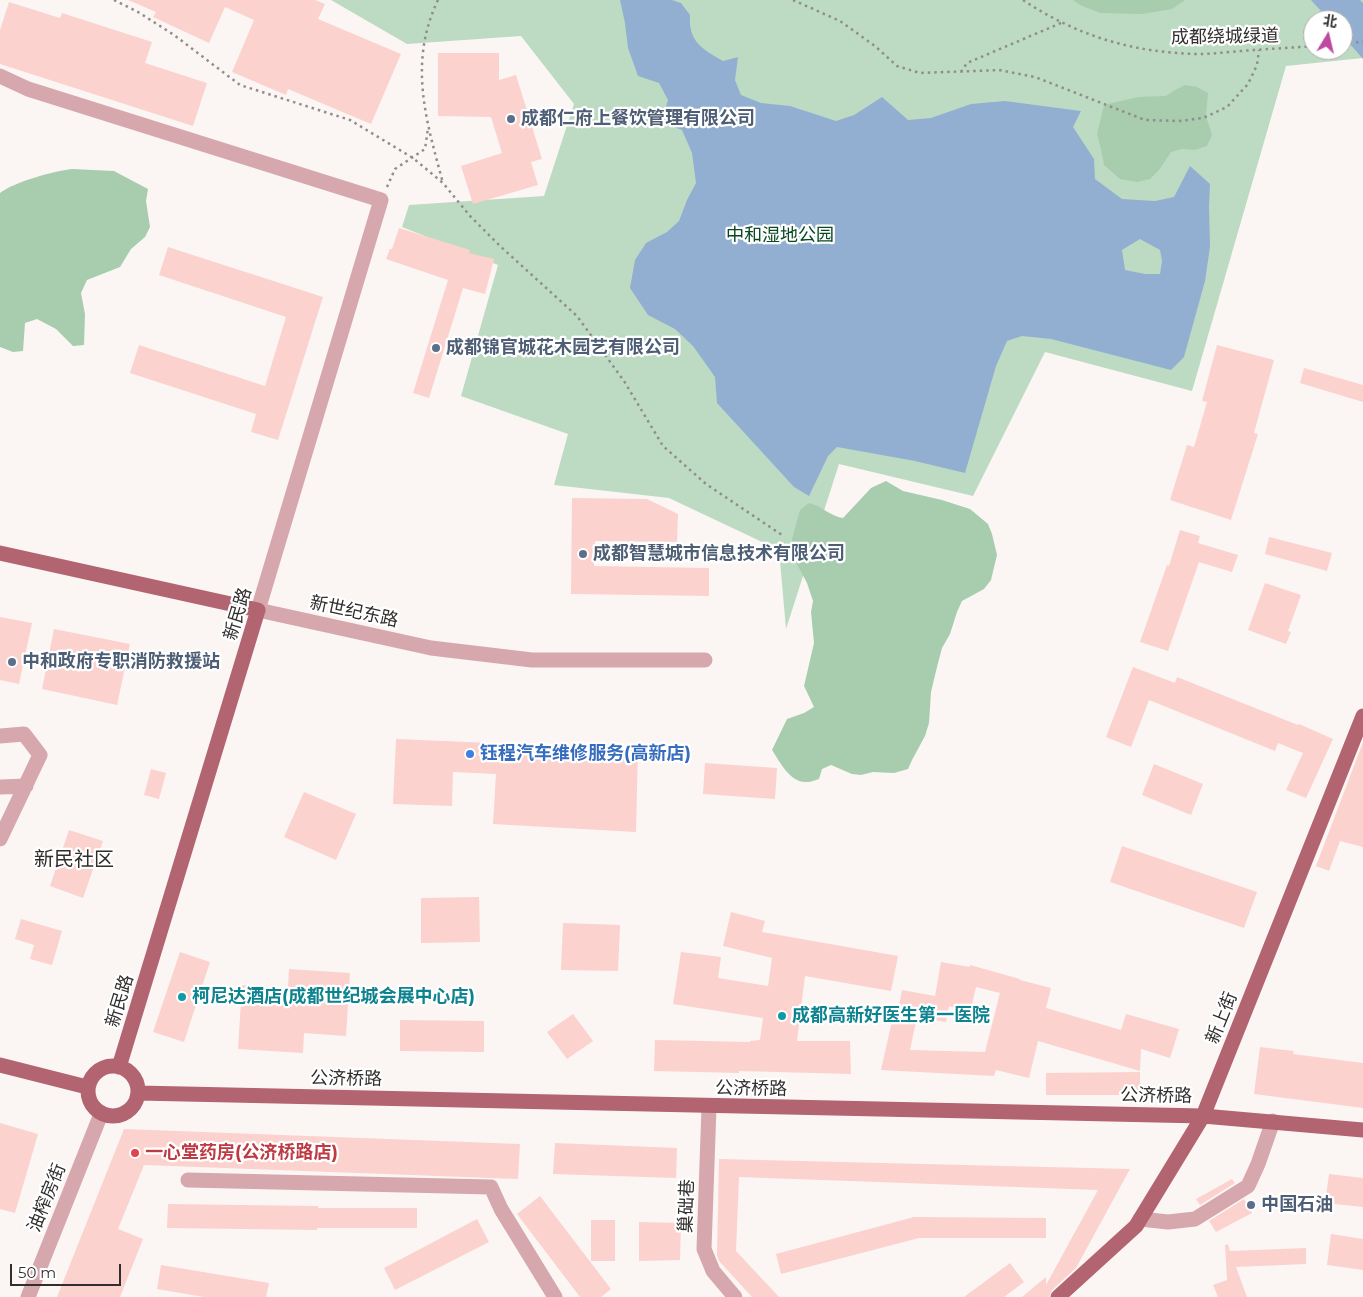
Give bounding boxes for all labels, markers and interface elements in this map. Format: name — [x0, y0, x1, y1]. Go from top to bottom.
north arrow — [1303, 10, 1353, 60]
text: 北 — [1322, 11, 1339, 31]
street label: 成都绕城绿道 — [1171, 25, 1279, 49]
place label: 成都仁府上餐饮管理有限公司 — [521, 108, 755, 130]
marker: 成都仁府上餐饮管理有限公司 — [505, 113, 517, 125]
park label: 中和湿地公园 — [726, 225, 834, 247]
place label: 成都锦官城花木园艺有限公司 — [446, 337, 680, 359]
marker: 成都锦官城花木园艺有限公司 — [430, 342, 442, 354]
place label: 成都智慧城市信息技术有限公司 — [593, 543, 845, 565]
marker: 成都智慧城市信息技术有限公司 — [577, 548, 589, 560]
street label: 新民路 — [220, 585, 256, 643]
street label: 新世纪东路 — [308, 592, 400, 632]
place label: 中和政府专职消防救援站 — [22, 651, 220, 673]
marker: 中和政府专职消防救援站 — [6, 656, 18, 668]
place label: 钰程汽车维修服务(高新店) — [480, 743, 691, 765]
marker: 钰程汽车维修服务(高新店) — [464, 748, 476, 760]
district label: 新民社区 — [34, 848, 114, 872]
street label: 新民路 — [102, 972, 138, 1030]
place label: 柯尼达酒店(成都世纪城会展中心店) — [192, 986, 475, 1008]
street label: 新上街 — [1202, 989, 1242, 1047]
marker: 柯尼达酒店(成都世纪城会展中心店) — [176, 991, 188, 1003]
place label: 成都高新好医生第一医院 — [792, 1005, 990, 1027]
marker: 成都高新好医生第一医院 — [776, 1010, 788, 1022]
street label: 公济桥路 — [310, 1068, 382, 1090]
street label: 公济桥路 — [715, 1078, 787, 1100]
street label: 公济桥路 — [1120, 1085, 1192, 1107]
place label: 一心堂药房(公济桥路店) — [145, 1142, 338, 1164]
marker: 一心堂药房(公济桥路店) — [129, 1147, 141, 1159]
street label: 油榨房街 — [24, 1161, 70, 1235]
street label: 巢础巷 — [675, 1179, 699, 1233]
place label: 中国石油 — [1261, 1194, 1333, 1216]
marker: 中国石油 — [1245, 1199, 1257, 1211]
scale bar — [12, 1254, 124, 1286]
text: 50 m — [18, 1263, 56, 1282]

